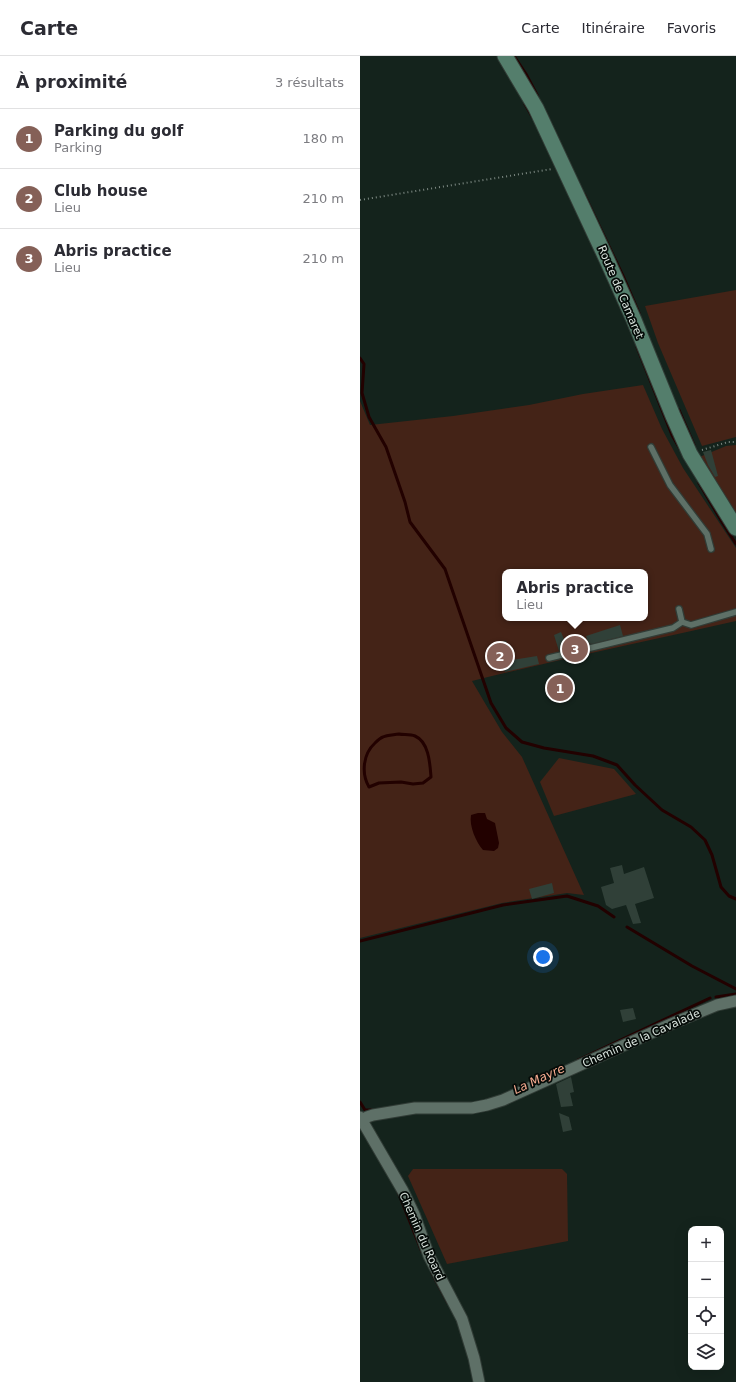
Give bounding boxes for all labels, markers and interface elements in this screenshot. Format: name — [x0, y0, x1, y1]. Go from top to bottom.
text: Carte — [20, 17, 78, 39]
text: Carte — [521, 20, 560, 36]
text: Itinéraire — [582, 20, 645, 36]
text: Favoris — [667, 20, 716, 36]
text: À proximité — [16, 72, 127, 92]
text: 3 résultats — [275, 75, 344, 90]
text: Parking du golf — [54, 122, 183, 140]
text: 1 — [24, 131, 34, 146]
text: 180 m — [302, 131, 344, 146]
text: Parking — [54, 140, 102, 155]
text: Club house — [54, 182, 148, 200]
text: 2 — [24, 191, 34, 206]
text: 210 m — [302, 191, 344, 206]
text: Lieu — [54, 200, 81, 215]
text: Abris practice — [54, 242, 172, 260]
street label: Route de Camaret — [595, 244, 646, 341]
text: 3 — [24, 251, 34, 266]
text: 210 m — [302, 251, 344, 266]
text: Lieu — [54, 260, 81, 275]
popup — [502, 569, 648, 621]
text: Abris practice — [516, 579, 634, 597]
text: Lieu — [516, 597, 543, 612]
pin: 3 — [562, 634, 588, 664]
pin: 2 — [487, 641, 513, 671]
pin: 1 — [547, 673, 573, 703]
your location — [533, 947, 553, 967]
street label: Chemin de la Cavalade — [580, 1007, 702, 1070]
water label: La Mayre — [511, 1061, 567, 1097]
street label: Chemin du Roard — [396, 1190, 447, 1282]
map controls — [688, 1226, 724, 1370]
button: + — [688, 1226, 724, 1262]
button: − — [688, 1262, 724, 1298]
button: locate — [688, 1298, 724, 1334]
button: layers — [688, 1334, 724, 1370]

